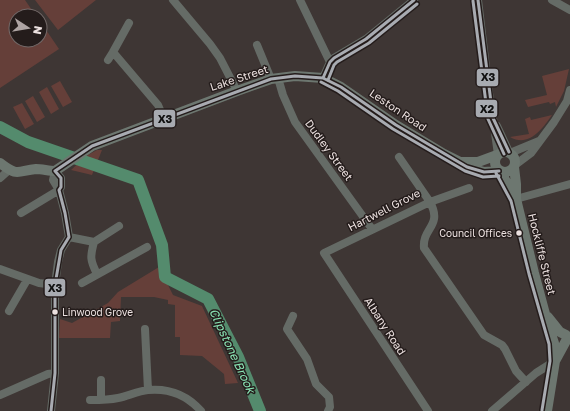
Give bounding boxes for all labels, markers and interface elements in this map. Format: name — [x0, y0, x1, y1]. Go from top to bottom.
north arrow — [8, 8, 48, 48]
text: N — [31, 25, 45, 36]
street label: Lake Street — [208, 62, 270, 93]
line badge: X3 — [476, 68, 499, 87]
text: X3 — [481, 70, 496, 83]
street label: Leston Road — [367, 86, 429, 133]
line badge: X2 — [475, 99, 498, 118]
text: X2 — [480, 102, 495, 115]
line badge: X3 — [153, 109, 176, 128]
text: X3 — [158, 112, 173, 125]
street label: Dudley Street — [303, 117, 356, 183]
street label: Hartwell Grove — [346, 186, 422, 233]
street label: Hockliffe Street — [526, 212, 559, 296]
place label: Council Offices — [439, 227, 512, 239]
marker: Council Offices — [514, 228, 524, 238]
line badge: X3 — [44, 278, 66, 297]
text: X3 — [48, 281, 63, 294]
street label: Albany Road — [362, 294, 409, 357]
place label: Linwood Grove — [62, 306, 133, 318]
water label: Clipstone Brook — [206, 306, 259, 397]
marker: Linwood Grove — [50, 307, 60, 317]

